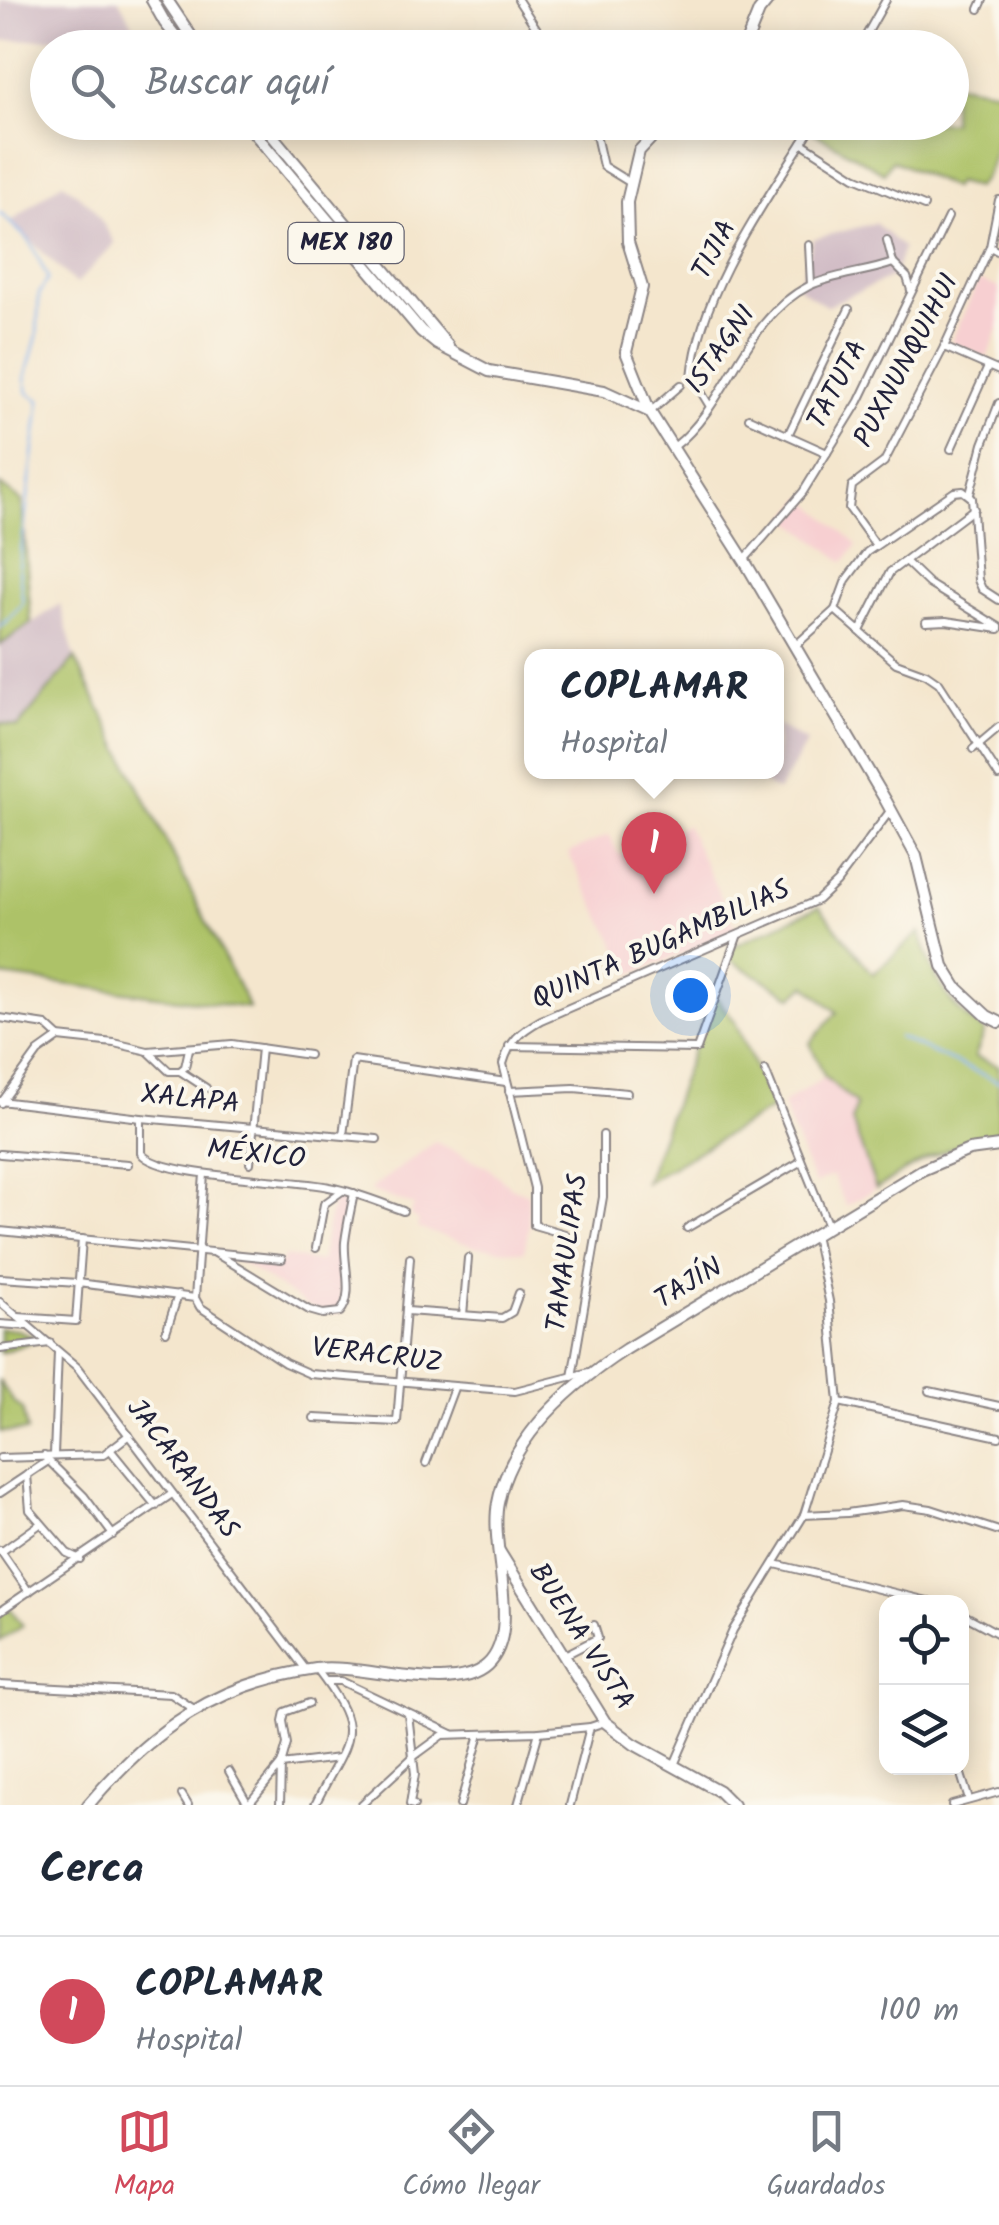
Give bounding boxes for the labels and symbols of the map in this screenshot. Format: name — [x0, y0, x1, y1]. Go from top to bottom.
street label: TIJIA — [680, 212, 750, 288]
road number: MEX 180 — [288, 223, 404, 263]
street label: PUXNUNQUIHUI — [842, 266, 972, 456]
street label: ISTAGNI — [674, 296, 768, 404]
street label: TATUTA — [796, 332, 880, 438]
pin: 1 — [622, 812, 686, 894]
street label: QUINTA BUGAMBILIAS — [525, 868, 798, 1022]
your location — [665, 970, 716, 1021]
street label: XALAPA — [138, 1072, 242, 1128]
street label: MÉXICO — [205, 1127, 307, 1183]
street label: TAMAULIPAS — [535, 1171, 601, 1335]
street label: TAJÍN — [646, 1246, 732, 1322]
street label: VERACRUZ — [309, 1326, 445, 1386]
street label: JACARANDAS — [114, 1389, 250, 1549]
street label: BUENA VISTA — [516, 1554, 646, 1720]

